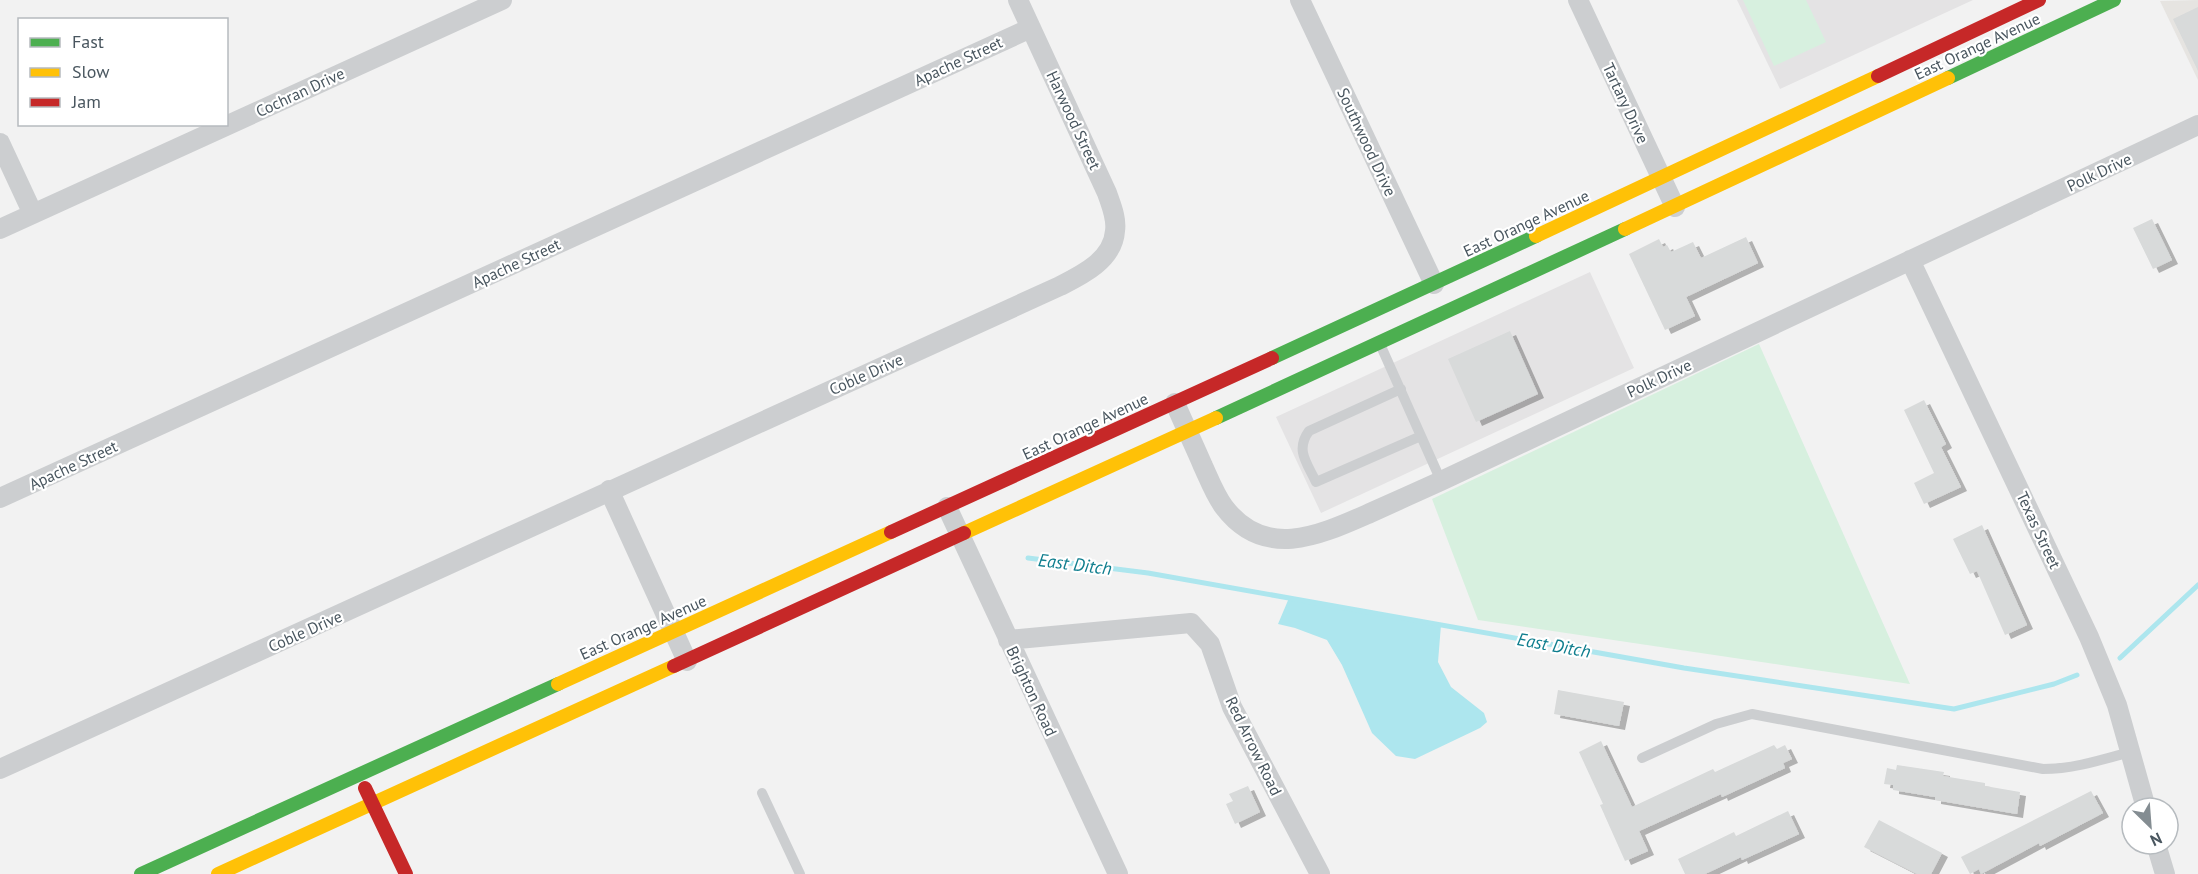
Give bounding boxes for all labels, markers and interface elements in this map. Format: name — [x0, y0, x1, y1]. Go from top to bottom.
street label: East Orange Avenue — [1911, 8, 2043, 84]
legend — [18, 18, 228, 126]
text: Fast — [72, 30, 104, 53]
street label: Apache Street — [911, 32, 1006, 90]
street label: Tartary Drive — [1599, 59, 1653, 147]
text: Slow — [72, 60, 110, 83]
street label: Cochran Drive — [253, 63, 347, 121]
street label: Harwood Street — [1042, 67, 1106, 173]
street label: Southwood Drive — [1333, 85, 1401, 199]
text: Jam — [71, 90, 101, 113]
street label: Polk Drive — [2064, 148, 2134, 196]
street label: East Orange Avenue — [1460, 185, 1592, 261]
street label: Apache Street — [469, 234, 564, 292]
street label: Coble Drive — [826, 349, 906, 399]
street label: Polk Drive — [1624, 354, 1694, 402]
street label: East Orange Avenue — [1019, 388, 1151, 464]
street label: Apache Street — [26, 436, 121, 494]
street label: Texas Street — [2012, 488, 2066, 572]
water label: East Ditch — [1037, 548, 1113, 580]
street label: East Orange Avenue — [577, 590, 709, 664]
street label: Coble Drive — [265, 606, 345, 656]
water label: East Ditch — [1516, 627, 1592, 663]
street label: Brighton Road — [1002, 643, 1062, 739]
street label: Red Arrow Road — [1221, 693, 1287, 799]
north arrow — [2120, 796, 2180, 856]
text: N — [2147, 828, 2165, 851]

